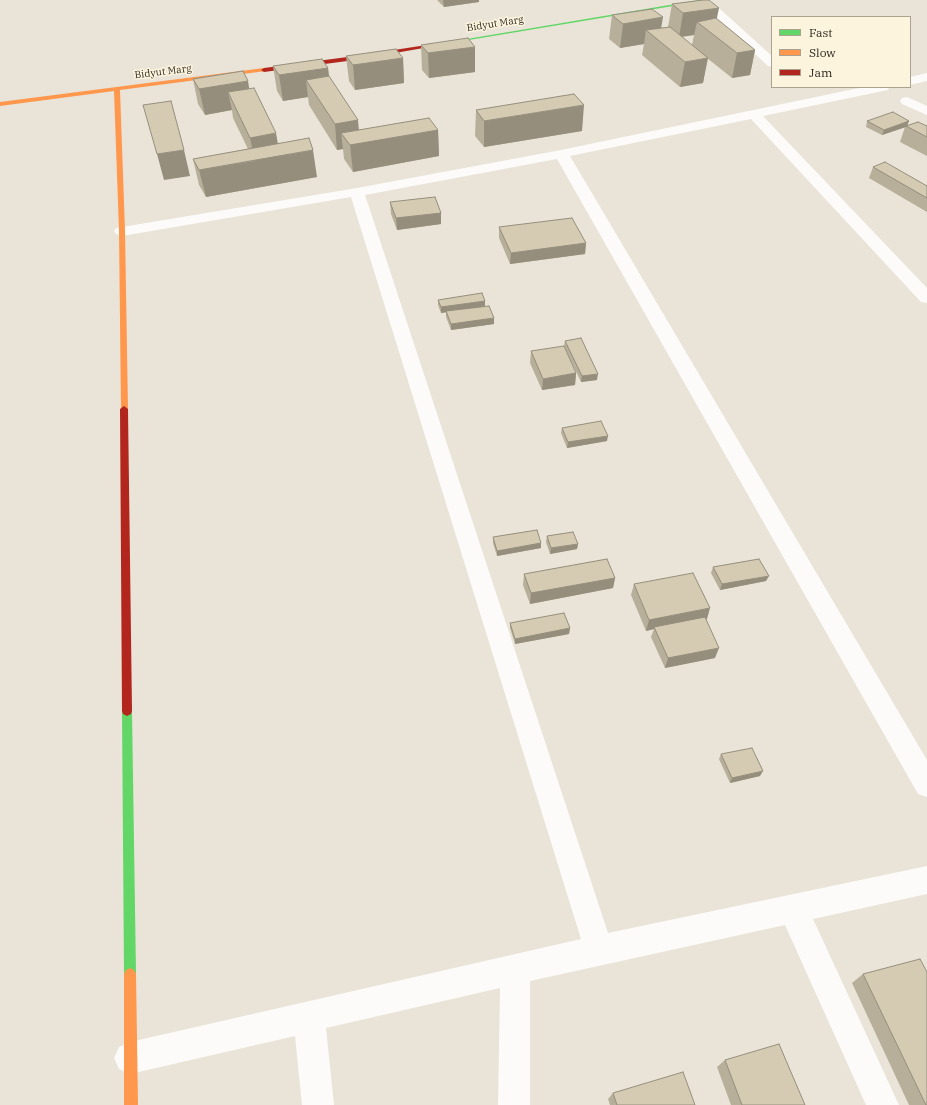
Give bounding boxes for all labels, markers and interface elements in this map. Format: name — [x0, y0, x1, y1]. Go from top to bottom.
street label: Bidyut Marg — [466, 14, 524, 34]
legend — [771, 16, 911, 88]
text: Fast — [809, 25, 833, 40]
text: Slow — [809, 45, 836, 60]
street label: Bidyut Marg — [134, 63, 192, 81]
text: Jam — [809, 65, 832, 80]

